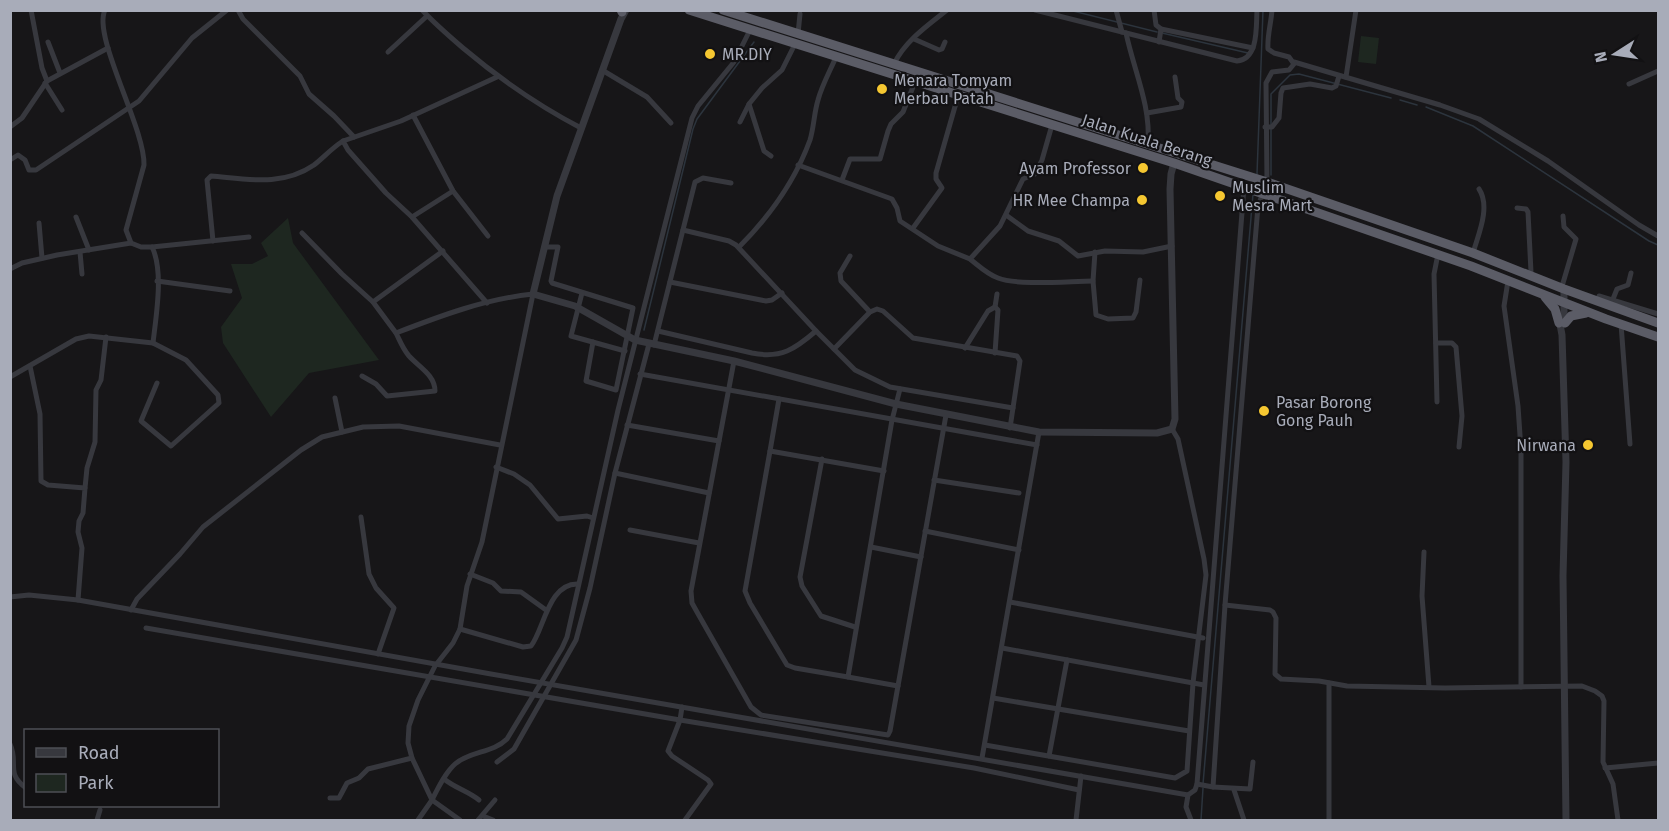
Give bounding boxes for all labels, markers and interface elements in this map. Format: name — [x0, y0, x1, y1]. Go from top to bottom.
north arrow — [1585, 24, 1645, 84]
place label: MR.DIY — [722, 45, 772, 64]
marker: MR.DIY — [703, 47, 717, 61]
text: N — [1590, 50, 1611, 64]
place label: Menara Tomyam Merbau Patah — [894, 71, 1012, 108]
marker: Menara Tomyam Merbau Patah — [875, 82, 889, 96]
street label: Jalan Kuala Berang — [1080, 110, 1215, 170]
place label: Ayam Professor — [1019, 159, 1132, 178]
marker: Ayam Professor — [1136, 161, 1150, 175]
place label: Muslim Mesra Mart — [1232, 178, 1313, 215]
marker: Muslim Mesra Mart — [1213, 189, 1227, 203]
place label: HR Mee Champa — [1012, 191, 1130, 210]
marker: HR Mee Champa — [1135, 193, 1149, 207]
place label: Pasar Borong Gong Pauh — [1276, 393, 1372, 430]
marker: Pasar Borong Gong Pauh — [1257, 404, 1271, 418]
place label: Nirwana — [1516, 436, 1576, 455]
marker: Nirwana — [1581, 438, 1595, 452]
legend — [24, 729, 219, 807]
text: Road — [78, 742, 120, 764]
text: Park — [78, 772, 114, 794]

